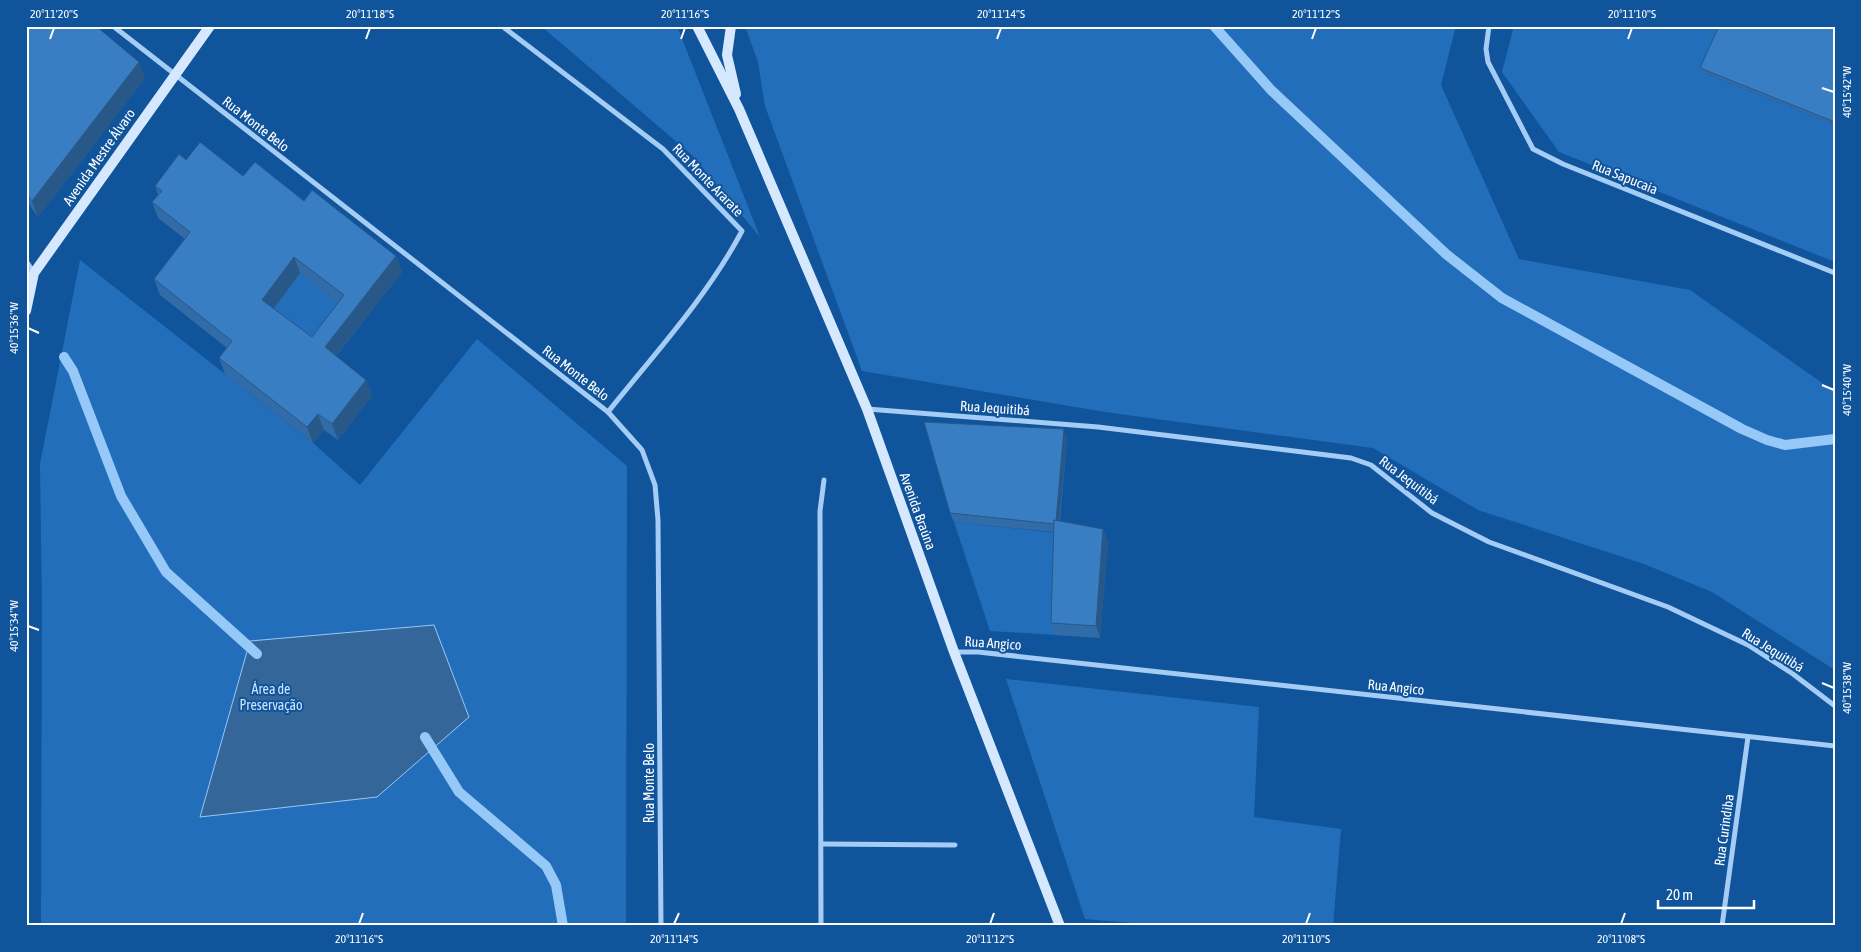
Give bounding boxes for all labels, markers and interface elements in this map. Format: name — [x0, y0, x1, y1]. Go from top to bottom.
text: 20°11'20"S — [30, 7, 78, 21]
text: 20°11'18"S — [346, 7, 394, 21]
text: 20°11'16"S — [661, 7, 709, 21]
text: 20°11'14"S — [977, 7, 1025, 21]
text: 20°11'12"S — [1292, 7, 1340, 21]
text: 20°11'10"S — [1608, 7, 1656, 21]
text: 40°15'42"W — [1840, 66, 1854, 118]
street label: Rua Monte Belo — [219, 93, 293, 155]
street label: Avenida Mestre Álvaro — [60, 106, 138, 208]
street label: Rua Monte Ararate — [669, 140, 747, 220]
street label: Rua Sapucaia — [1590, 157, 1660, 197]
text: 40°15'36"W — [7, 302, 21, 354]
street label: Rua Monte Belo — [539, 342, 613, 404]
text: 40°15'40"W — [1840, 364, 1854, 416]
street label: Rua Jequitibá — [960, 398, 1030, 418]
street label: Rua Jequitibá — [1376, 453, 1442, 507]
street label: Avenida Braúna — [897, 470, 939, 552]
text: 40°15'34"W — [7, 600, 21, 652]
street label: Rua Jequitibá — [1739, 625, 1807, 675]
street label: Rua Angico — [964, 633, 1022, 653]
text: 40°15'38"W — [1840, 662, 1854, 714]
street label: Rua Angico — [1367, 676, 1425, 698]
park label: Área de Preservação — [239, 681, 303, 713]
street label: Rua Monte Belo — [641, 743, 657, 823]
street label: Rua Curindiba — [1711, 793, 1737, 867]
scale bar — [1658, 877, 1755, 909]
text: 20 m — [1666, 886, 1693, 903]
text: 20°11'16"S — [335, 932, 383, 946]
text: 20°11'14"S — [650, 932, 698, 946]
text: 20°11'12"S — [966, 932, 1014, 946]
text: 20°11'10"S — [1282, 932, 1330, 946]
text: 20°11'08"S — [1597, 932, 1645, 946]

